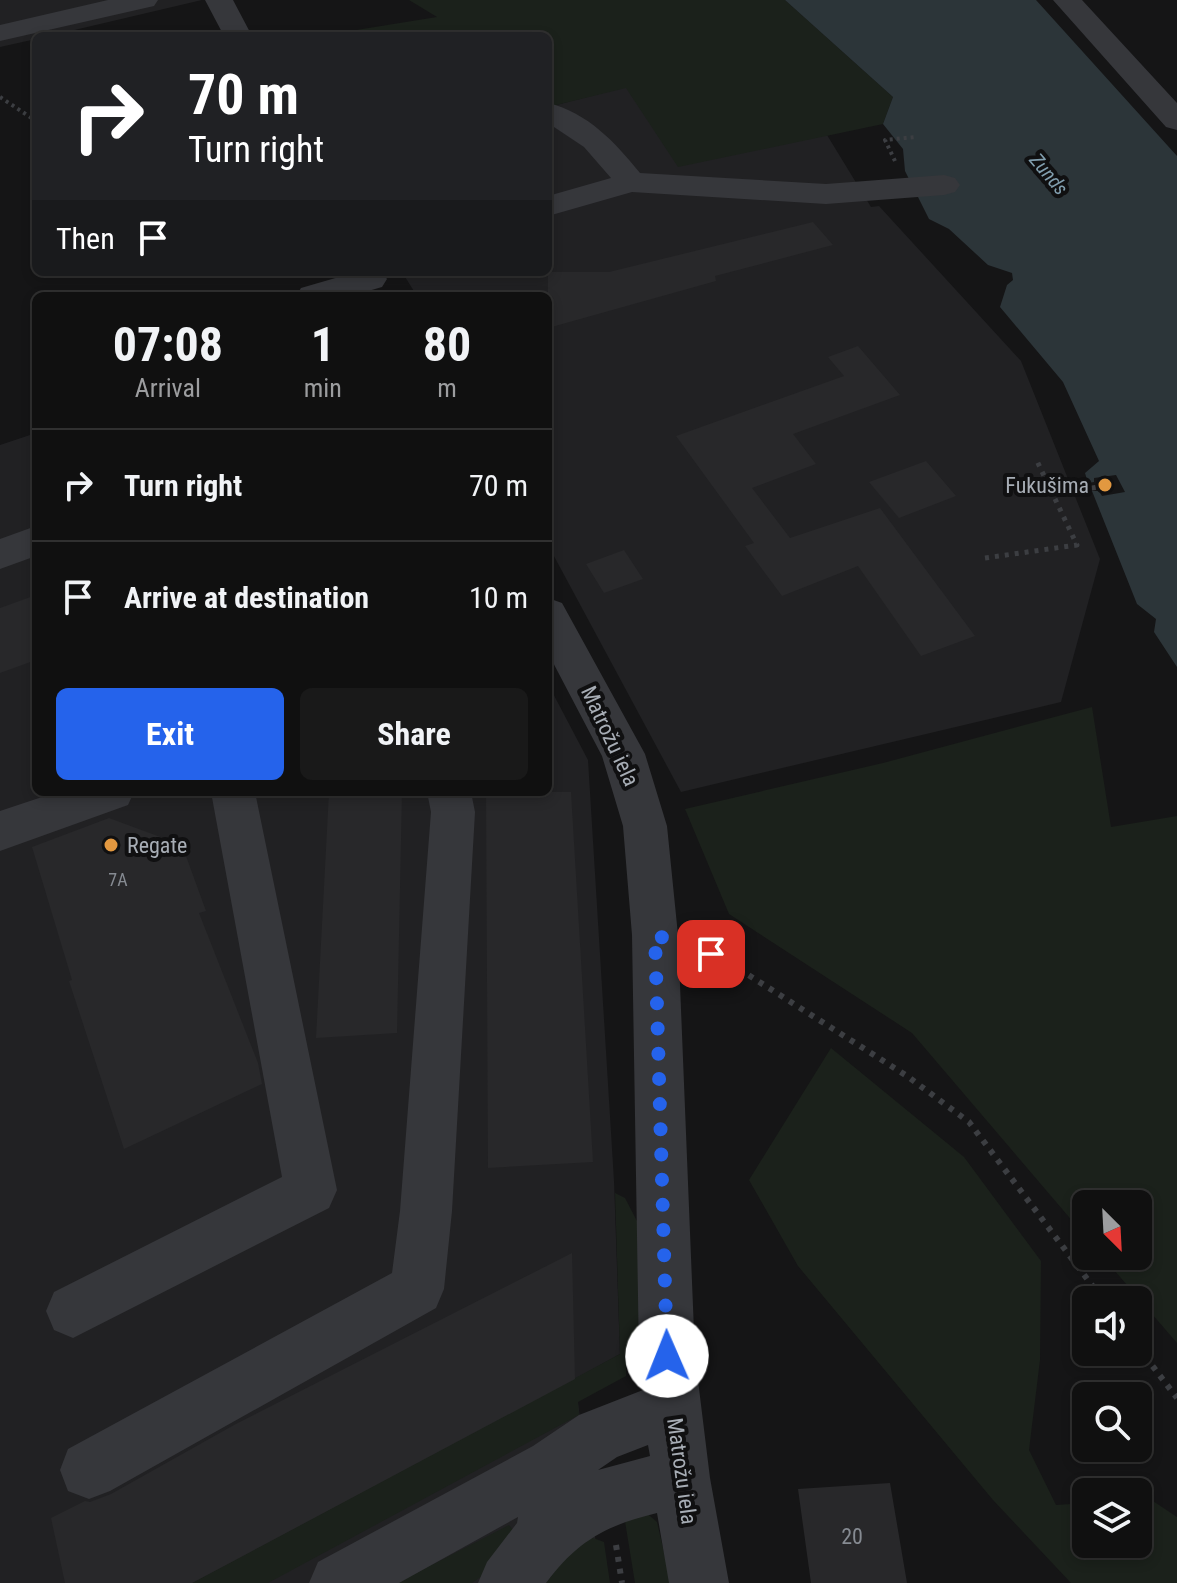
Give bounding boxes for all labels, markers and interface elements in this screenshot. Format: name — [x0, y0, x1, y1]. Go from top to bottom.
text: 70 m — [188, 62, 299, 128]
icon: right — [56, 64, 160, 168]
text: Turn right — [188, 129, 324, 171]
water label: Zunds — [1024, 147, 1073, 200]
icon: arrive — [131, 216, 175, 260]
text: Then — [56, 221, 115, 256]
text: 07:08 — [113, 316, 223, 373]
text: 1 — [311, 316, 335, 373]
text: 80 — [423, 316, 471, 373]
text: Arrival — [135, 373, 201, 403]
text: min — [304, 373, 342, 403]
text: m — [437, 373, 457, 403]
icon: right — [56, 463, 100, 507]
text: Turn right — [124, 468, 242, 503]
text: 70 m — [469, 468, 528, 503]
place label: Fukušima — [1005, 473, 1089, 498]
marker: Fukušima — [1096, 476, 1114, 494]
icon: arrive — [56, 575, 100, 619]
text: Arrive at destination — [124, 580, 369, 615]
text: 10 m — [469, 580, 528, 615]
street label: Matrožu iela — [576, 682, 644, 790]
button: Exit — [56, 688, 284, 780]
button: Share — [300, 688, 528, 780]
place label: Regate — [127, 833, 187, 858]
marker: Regate — [102, 836, 120, 854]
house number: 7A — [108, 869, 128, 890]
pin — [677, 920, 745, 988]
icon: arrive — [689, 932, 733, 976]
north arrow — [1072, 1190, 1152, 1270]
map controls — [1072, 1190, 1152, 1558]
button: sound — [1072, 1286, 1152, 1366]
position arrow — [625, 1314, 709, 1398]
button: search — [1072, 1382, 1152, 1462]
street label: Matrožu iela — [662, 1416, 702, 1526]
button: layers — [1072, 1478, 1152, 1558]
house number: 20 — [841, 1524, 863, 1549]

